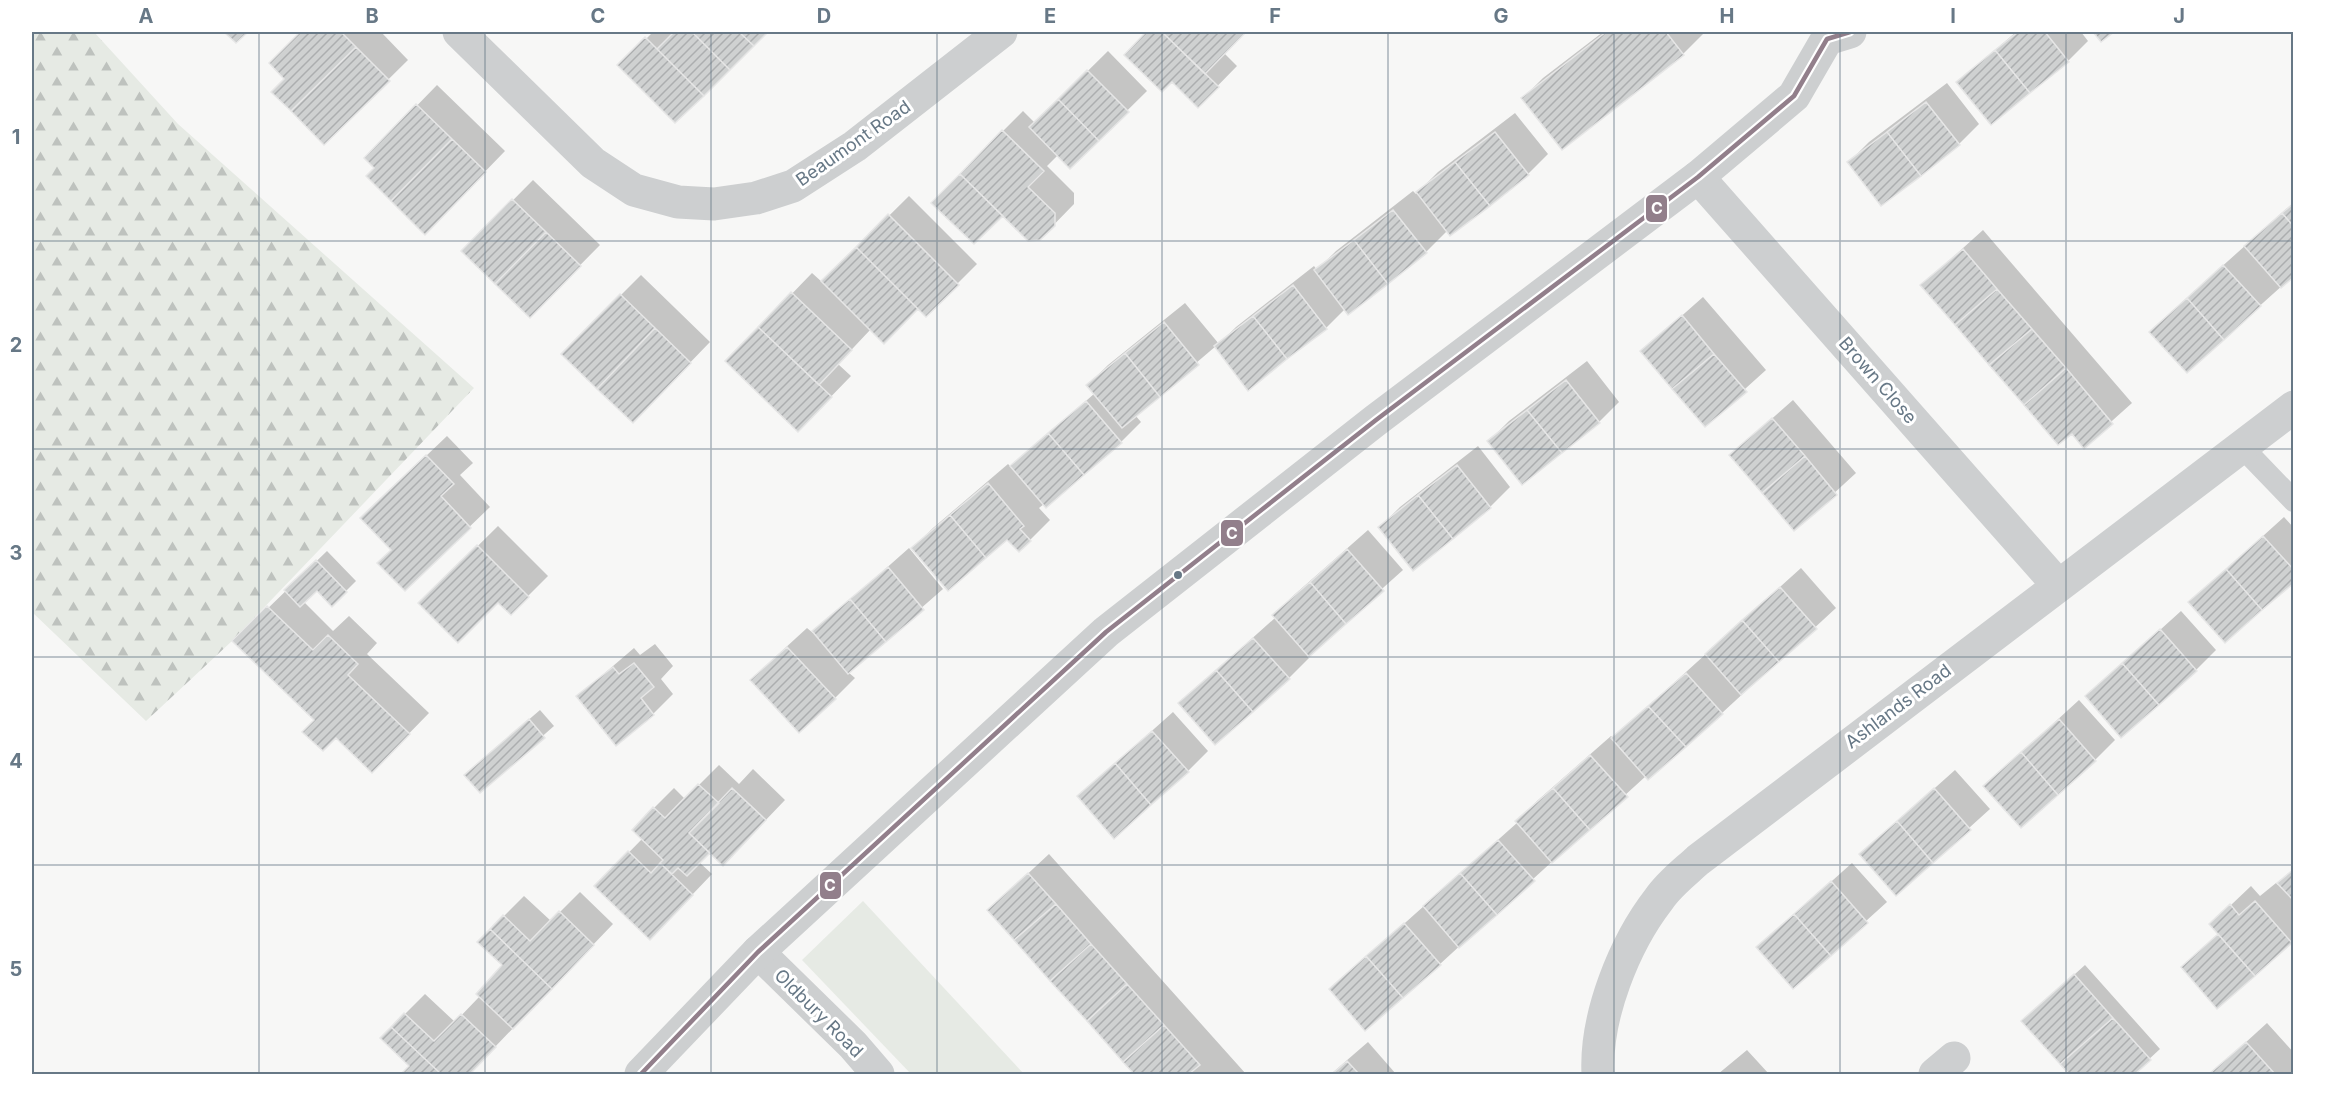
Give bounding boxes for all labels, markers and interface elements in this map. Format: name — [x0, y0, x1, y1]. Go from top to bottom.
text: A — [139, 4, 154, 28]
text: B — [365, 4, 379, 28]
text: C — [591, 4, 605, 28]
text: D — [817, 4, 831, 28]
text: E — [1044, 4, 1056, 28]
text: F — [1269, 4, 1281, 28]
text: G — [1493, 4, 1509, 28]
text: H — [1720, 4, 1734, 28]
text: I — [1950, 4, 1956, 28]
text: J — [2173, 4, 2185, 28]
street label: Beaumont Road — [792, 96, 914, 190]
text: 1 — [12, 125, 20, 149]
line badge: C — [1645, 194, 1668, 223]
text: C — [1651, 198, 1663, 218]
text: 2 — [10, 333, 22, 357]
street label: Brown Close — [1835, 333, 1921, 427]
line badge: C — [1220, 519, 1244, 547]
text: C — [1226, 523, 1238, 543]
text: 3 — [10, 541, 22, 565]
unlabelled marker — [1172, 569, 1184, 581]
street label: Ashlands Road — [1841, 659, 1955, 753]
text: 4 — [9, 749, 23, 773]
line badge: C — [819, 871, 842, 900]
text: C — [824, 875, 836, 895]
text: 5 — [10, 957, 22, 981]
street label: Oldbury Road — [770, 964, 868, 1062]

